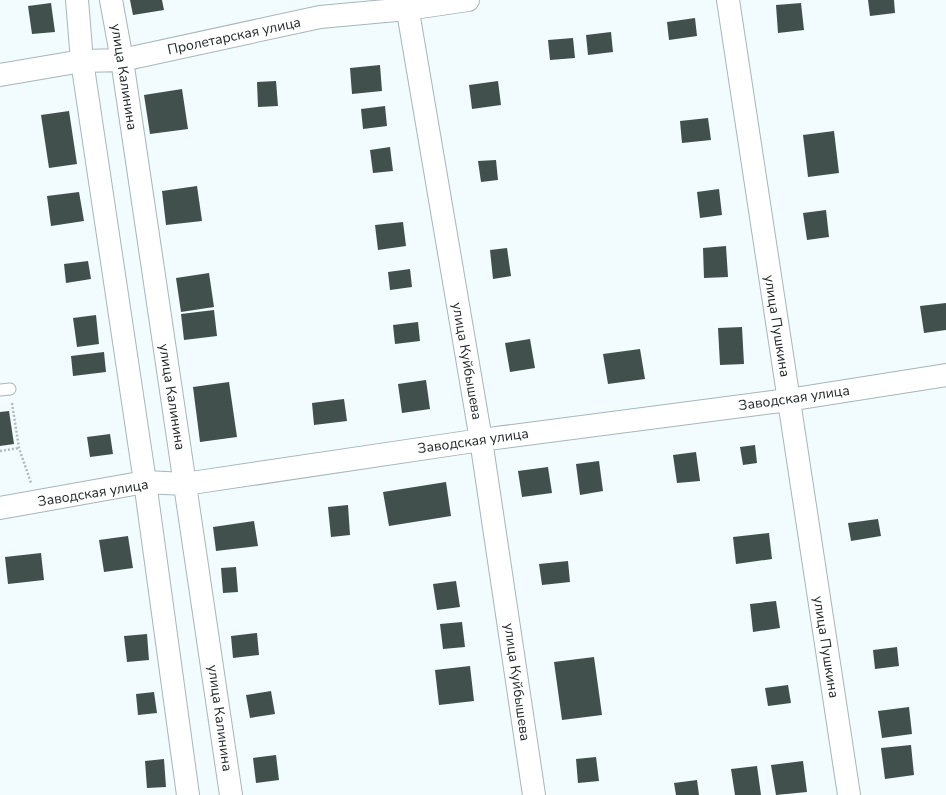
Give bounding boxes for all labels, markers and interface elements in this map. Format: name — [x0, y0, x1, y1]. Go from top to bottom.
street label: Пролетарская улица — [165, 13, 303, 59]
street label: улица Калинина — [106, 22, 142, 132]
street label: улица Пушкина — [760, 274, 794, 378]
street label: улица Куйбышева — [447, 301, 487, 421]
street label: улица Калинина — [154, 342, 190, 452]
street label: Заводская улица — [737, 381, 851, 415]
street label: Заводская улица — [416, 424, 530, 458]
street label: Заводская улица — [36, 475, 150, 511]
street label: улица Пушкина — [809, 595, 843, 699]
street label: улица Куйбышева — [499, 622, 535, 742]
street label: улица Калинина — [203, 663, 237, 773]

